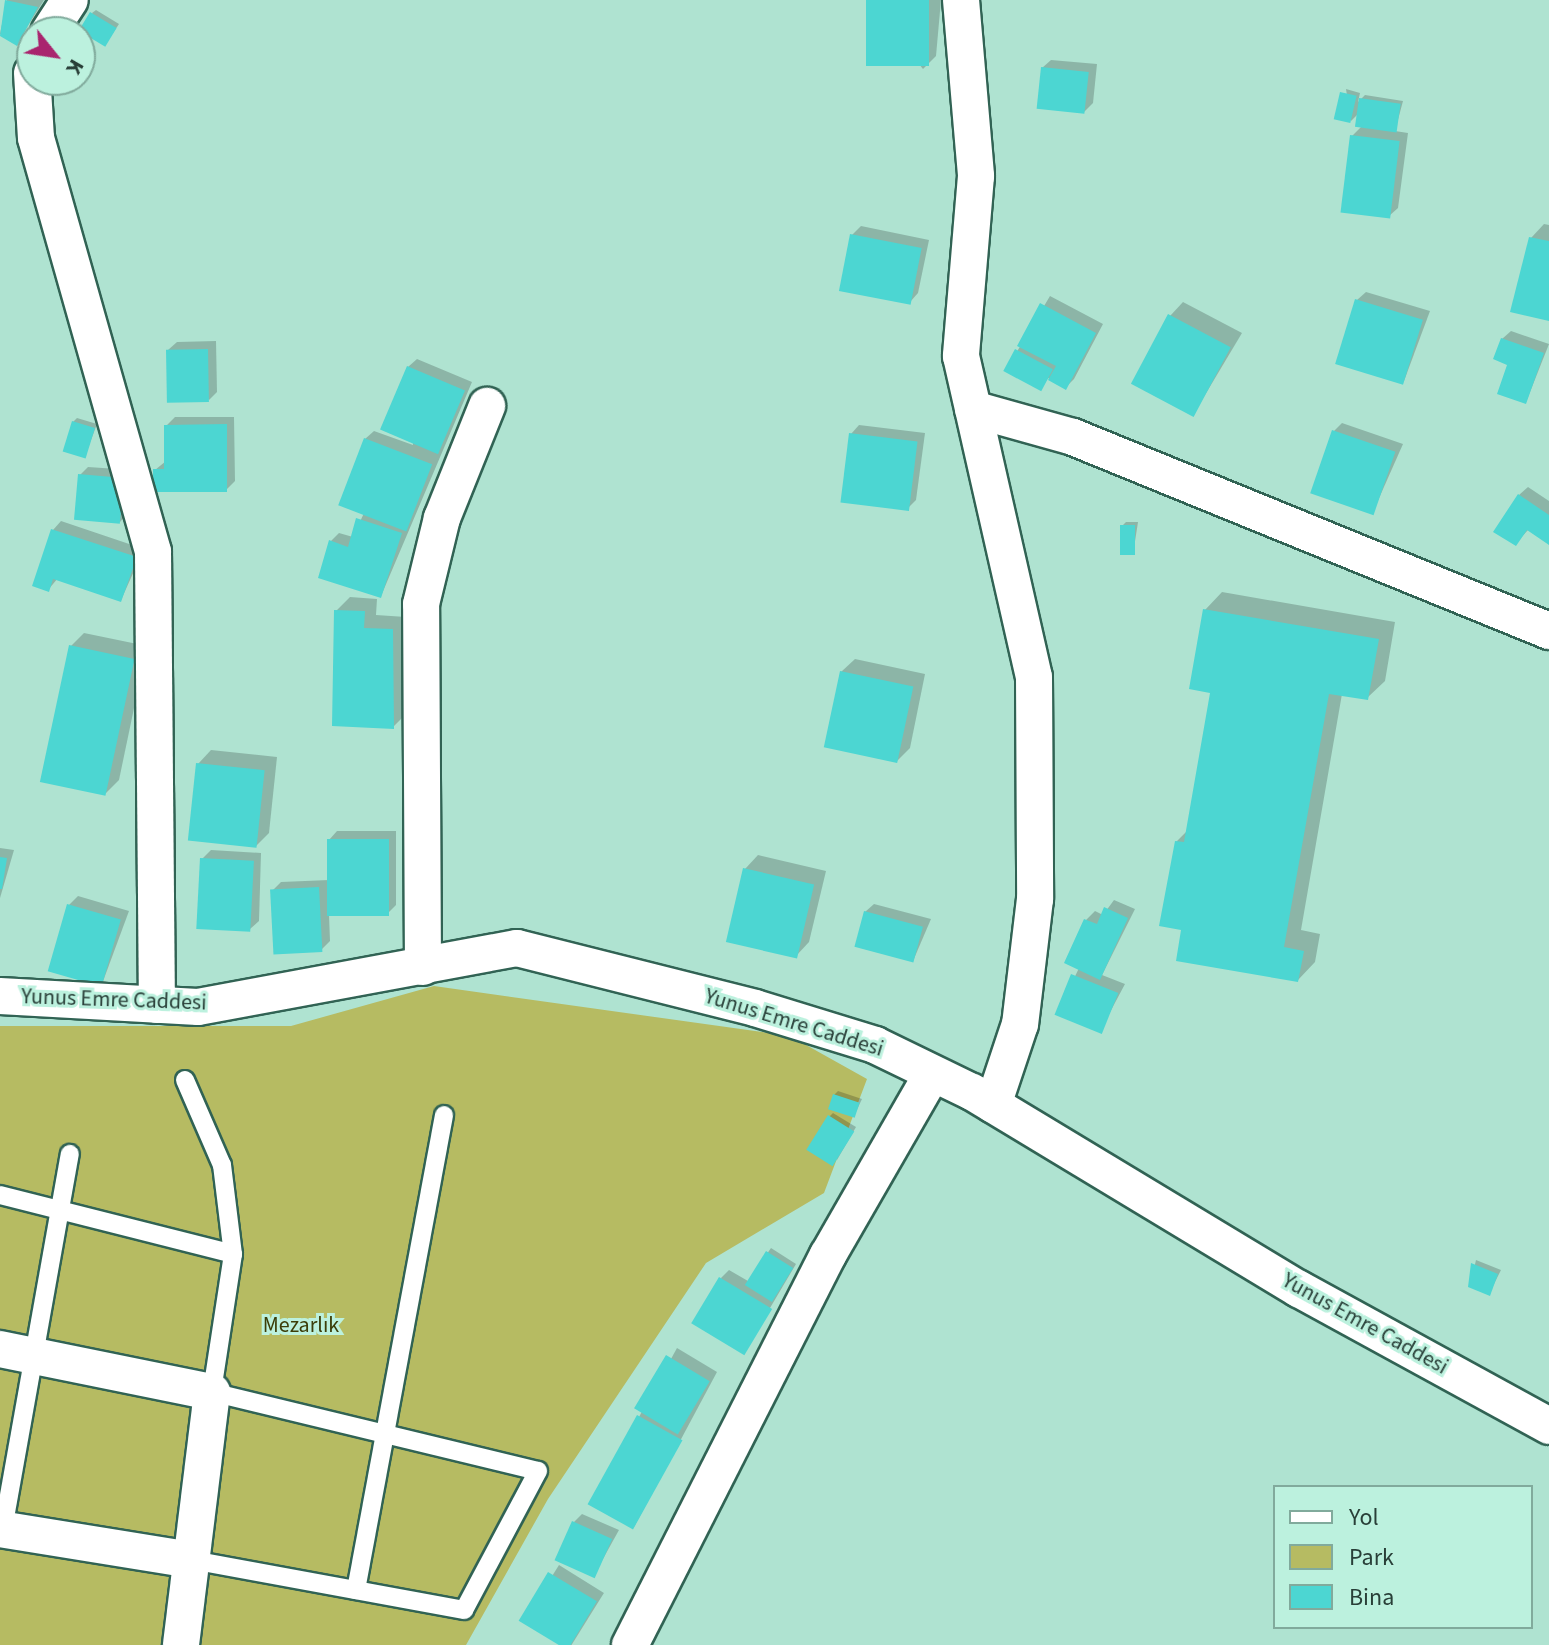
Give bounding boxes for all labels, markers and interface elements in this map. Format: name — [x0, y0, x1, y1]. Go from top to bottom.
north arrow — [16, 16, 96, 96]
text: K — [58, 53, 92, 81]
street label: Yunus Emre Caddesi — [701, 983, 887, 1063]
street label: Yunus Emre Caddesi — [21, 984, 207, 1016]
street label: Yunus Emre Caddesi — [1277, 1267, 1453, 1381]
park label: Mezarlık — [263, 1313, 339, 1339]
legend — [1273, 1485, 1533, 1629]
text: Yol — [1349, 1500, 1379, 1535]
text: Park — [1349, 1540, 1394, 1575]
text: Bina — [1349, 1580, 1394, 1615]

